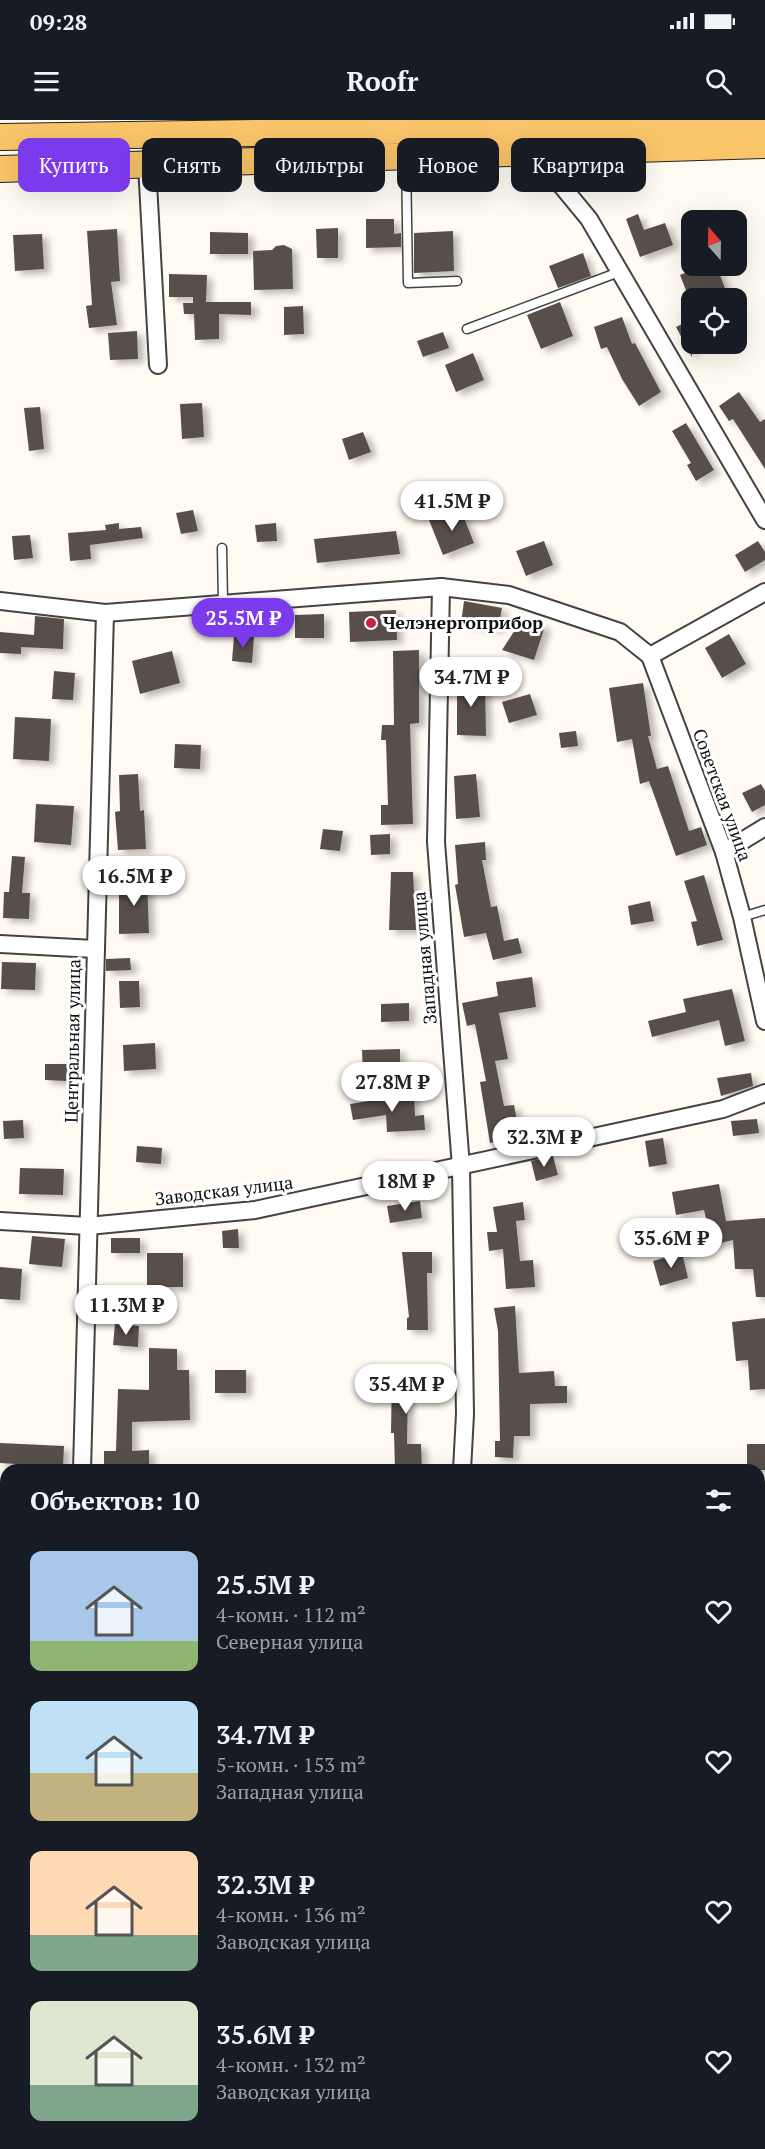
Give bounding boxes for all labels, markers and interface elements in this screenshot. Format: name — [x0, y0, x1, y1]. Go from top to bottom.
text: 09:28 — [30, 7, 87, 36]
text: Roofr — [347, 63, 418, 99]
icon: menu — [30, 65, 63, 98]
icon: search — [702, 65, 735, 98]
chip: Купить — [18, 138, 130, 192]
chip: Снять — [142, 138, 242, 192]
chip: Фильтры — [254, 138, 385, 192]
chip: Новое — [397, 138, 499, 192]
chip: Квартира — [511, 138, 646, 192]
north arrow — [681, 210, 747, 276]
map controls — [681, 210, 747, 354]
button: locate — [681, 288, 747, 354]
pin: 41.5M ₽ — [397, 481, 507, 532]
text: 41.5M ₽ — [414, 487, 490, 514]
pin: 25.5M ₽ — [188, 598, 298, 649]
text: 25.5M ₽ — [205, 604, 281, 631]
place label: Челэнергоприбор — [383, 610, 543, 634]
marker: Челэнергоприбор — [364, 616, 378, 630]
pin: 34.7M ₽ — [416, 657, 526, 708]
text: 34.7M ₽ — [433, 663, 509, 690]
street label: Советская улица — [688, 725, 758, 864]
pin: 16.5M ₽ — [79, 856, 189, 907]
text: 16.5M ₽ — [96, 862, 172, 889]
street label: Западная улица — [406, 891, 442, 1025]
street label: Центральная улица — [59, 959, 85, 1123]
pin: 27.8M ₽ — [337, 1062, 447, 1113]
text: 27.8M ₽ — [355, 1068, 429, 1095]
pin: 32.3M ₽ — [489, 1117, 599, 1168]
text: 32.3M ₽ — [506, 1123, 582, 1150]
pin: 18M ₽ — [363, 1161, 447, 1212]
text: 18M ₽ — [376, 1167, 434, 1194]
street label: Заводская улица — [153, 1170, 294, 1210]
pin: 35.6M ₽ — [616, 1218, 726, 1269]
text: 35.6M ₽ — [633, 1224, 709, 1251]
pin: 11.3M ₽ — [71, 1285, 181, 1336]
text: 11.3M ₽ — [88, 1291, 164, 1318]
pin: 35.4M ₽ — [351, 1364, 461, 1415]
text: 35.4M ₽ — [368, 1370, 444, 1397]
text: Объектов: 10 — [30, 1483, 200, 1517]
icon: filters — [702, 1484, 735, 1517]
text: 25.5M ₽ — [216, 1567, 314, 1601]
icon: home — [78, 1575, 150, 1647]
icon: heart — [702, 1595, 735, 1628]
text: 4-комн. · 112 m² — [216, 1601, 366, 1628]
text: Северная улица — [216, 1628, 363, 1655]
text: 34.7M ₽ — [216, 1717, 314, 1751]
icon: home — [78, 1725, 150, 1797]
icon: heart — [702, 1745, 735, 1778]
text: 5-комн. · 153 m² — [216, 1751, 366, 1778]
text: Западная улица — [216, 1778, 364, 1805]
text: 32.3M ₽ — [216, 1867, 314, 1901]
icon: home — [78, 1875, 150, 1947]
icon: heart — [702, 1895, 735, 1928]
text: 4-комн. · 136 m² — [216, 1901, 366, 1928]
text: Заводская улица — [216, 1928, 371, 1955]
text: 35.6M ₽ — [216, 2017, 314, 2051]
icon: home — [78, 2025, 150, 2097]
icon: heart — [702, 2045, 735, 2078]
text: 4-комн. · 132 m² — [216, 2051, 366, 2078]
text: Заводская улица — [216, 2078, 371, 2105]

